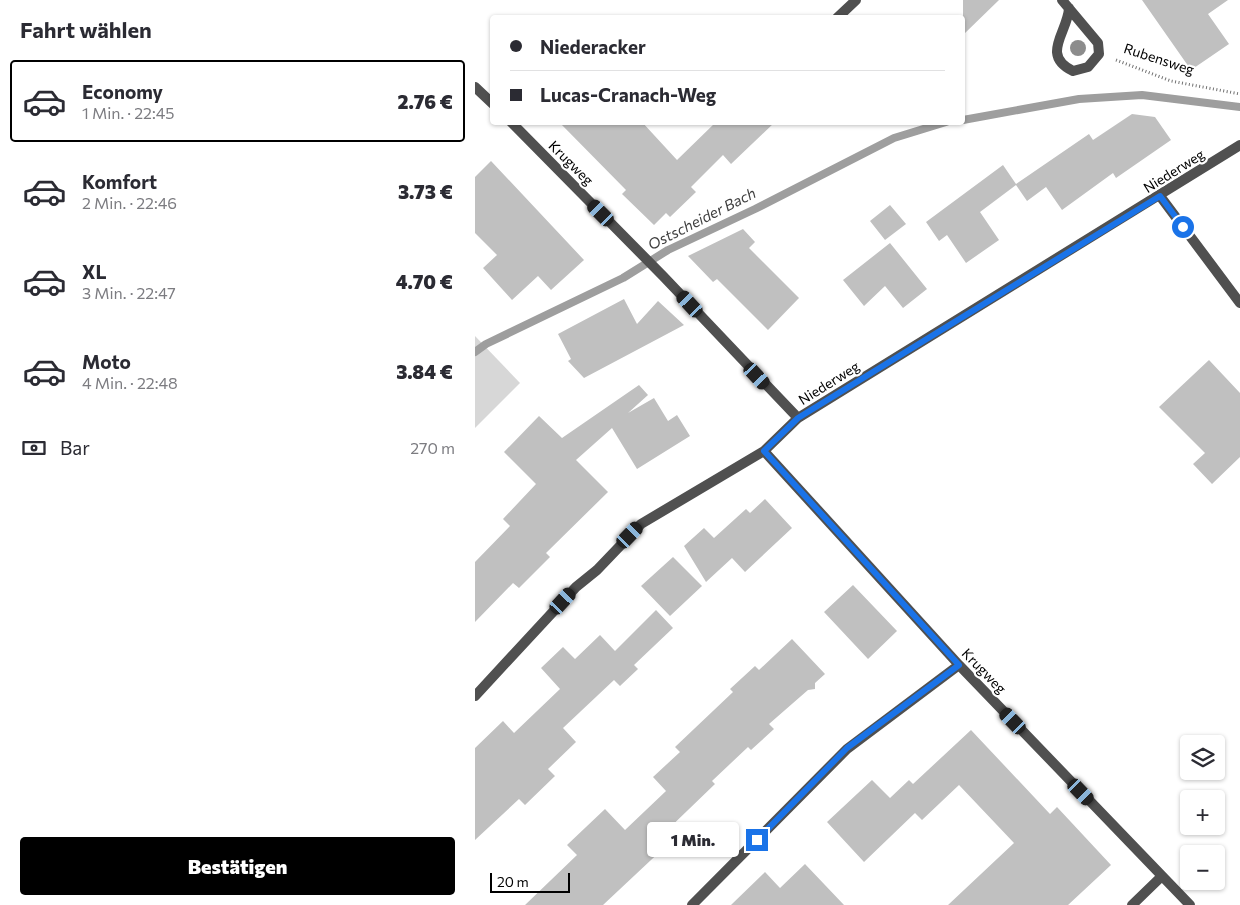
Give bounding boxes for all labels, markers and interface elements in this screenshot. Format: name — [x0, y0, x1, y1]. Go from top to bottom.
text: Fahrt wählen — [20, 16, 152, 43]
text: Niederacker — [540, 35, 646, 58]
street label: Rubensweg — [1122, 39, 1197, 78]
icon: car — [22, 79, 67, 124]
text: Economy — [82, 80, 163, 103]
text: Lucas-Cranach-Weg — [540, 83, 716, 106]
text: 2.76 € — [398, 90, 453, 113]
text: 1 Min. · 22:45 — [82, 103, 175, 122]
street label: Krugweg — [545, 137, 598, 189]
street label: Niederweg — [1140, 145, 1208, 196]
icon: car — [22, 169, 67, 214]
text: Komfort — [82, 170, 157, 193]
text: 3.73 € — [398, 180, 453, 203]
water label: Ostscheider Bach — [645, 183, 759, 253]
text: 2 Min. · 22:46 — [82, 193, 177, 212]
car — [585, 197, 616, 229]
route start — [1172, 216, 1194, 238]
icon: car — [22, 259, 67, 304]
text: XL — [82, 260, 107, 283]
text: 4.70 € — [396, 270, 453, 293]
text: 3 Min. · 22:47 — [82, 283, 176, 302]
car — [674, 288, 705, 320]
icon: car — [22, 349, 67, 394]
text: Moto — [82, 350, 131, 373]
street label: Niederweg — [795, 357, 863, 408]
text: 3.84 € — [396, 360, 453, 383]
car — [741, 360, 772, 392]
text: 4 Min. · 22:48 — [82, 373, 178, 392]
icon: cash — [20, 434, 48, 462]
text: Bar — [60, 436, 90, 459]
text: 270 m — [410, 438, 455, 457]
car — [614, 519, 645, 551]
car — [547, 585, 578, 617]
street label: Krugweg — [959, 644, 1010, 697]
car — [997, 705, 1028, 737]
map controls — [1180, 735, 1225, 890]
button: layers — [1180, 735, 1225, 780]
car — [1065, 776, 1096, 808]
button: + — [1180, 790, 1225, 835]
callout: 1 Min. — [647, 822, 739, 858]
route end — [746, 829, 768, 851]
text: 1 Min. — [671, 830, 715, 849]
button: Bestätigen — [20, 837, 455, 895]
button: − — [1180, 845, 1225, 890]
scale bar — [490, 870, 570, 893]
text: 20 m — [497, 873, 529, 890]

